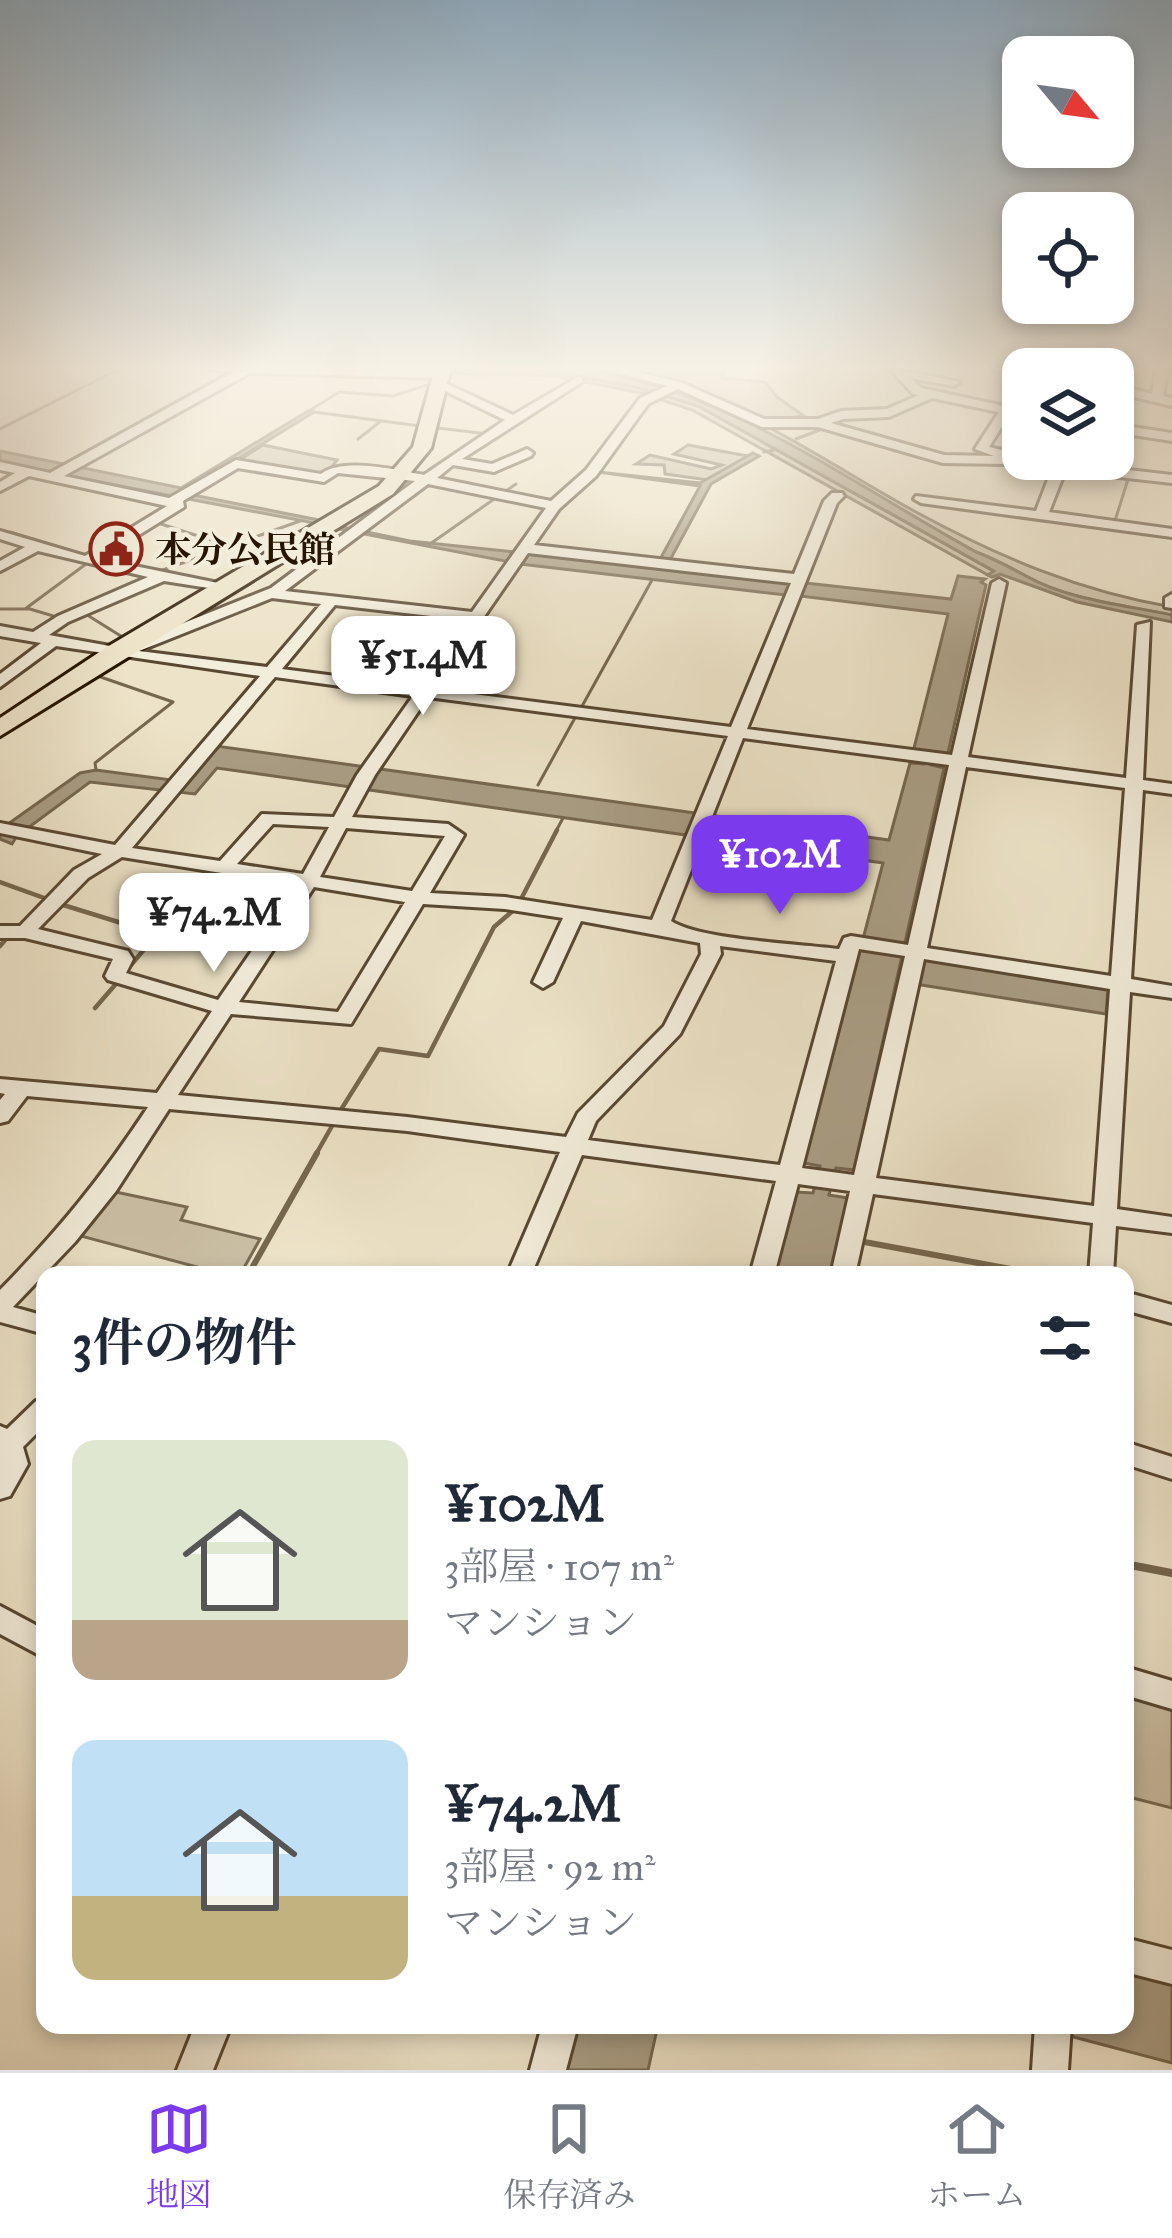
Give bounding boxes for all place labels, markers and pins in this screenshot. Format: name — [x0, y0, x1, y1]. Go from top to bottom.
public building icon: 本分公民館 — [88, 521, 144, 577]
place label: 本分公民館 — [155, 528, 335, 572]
pin: ¥51.4M — [325, 616, 521, 718]
pin: ¥102M — [696, 815, 864, 917]
pin: ¥74.2M — [116, 873, 312, 975]

